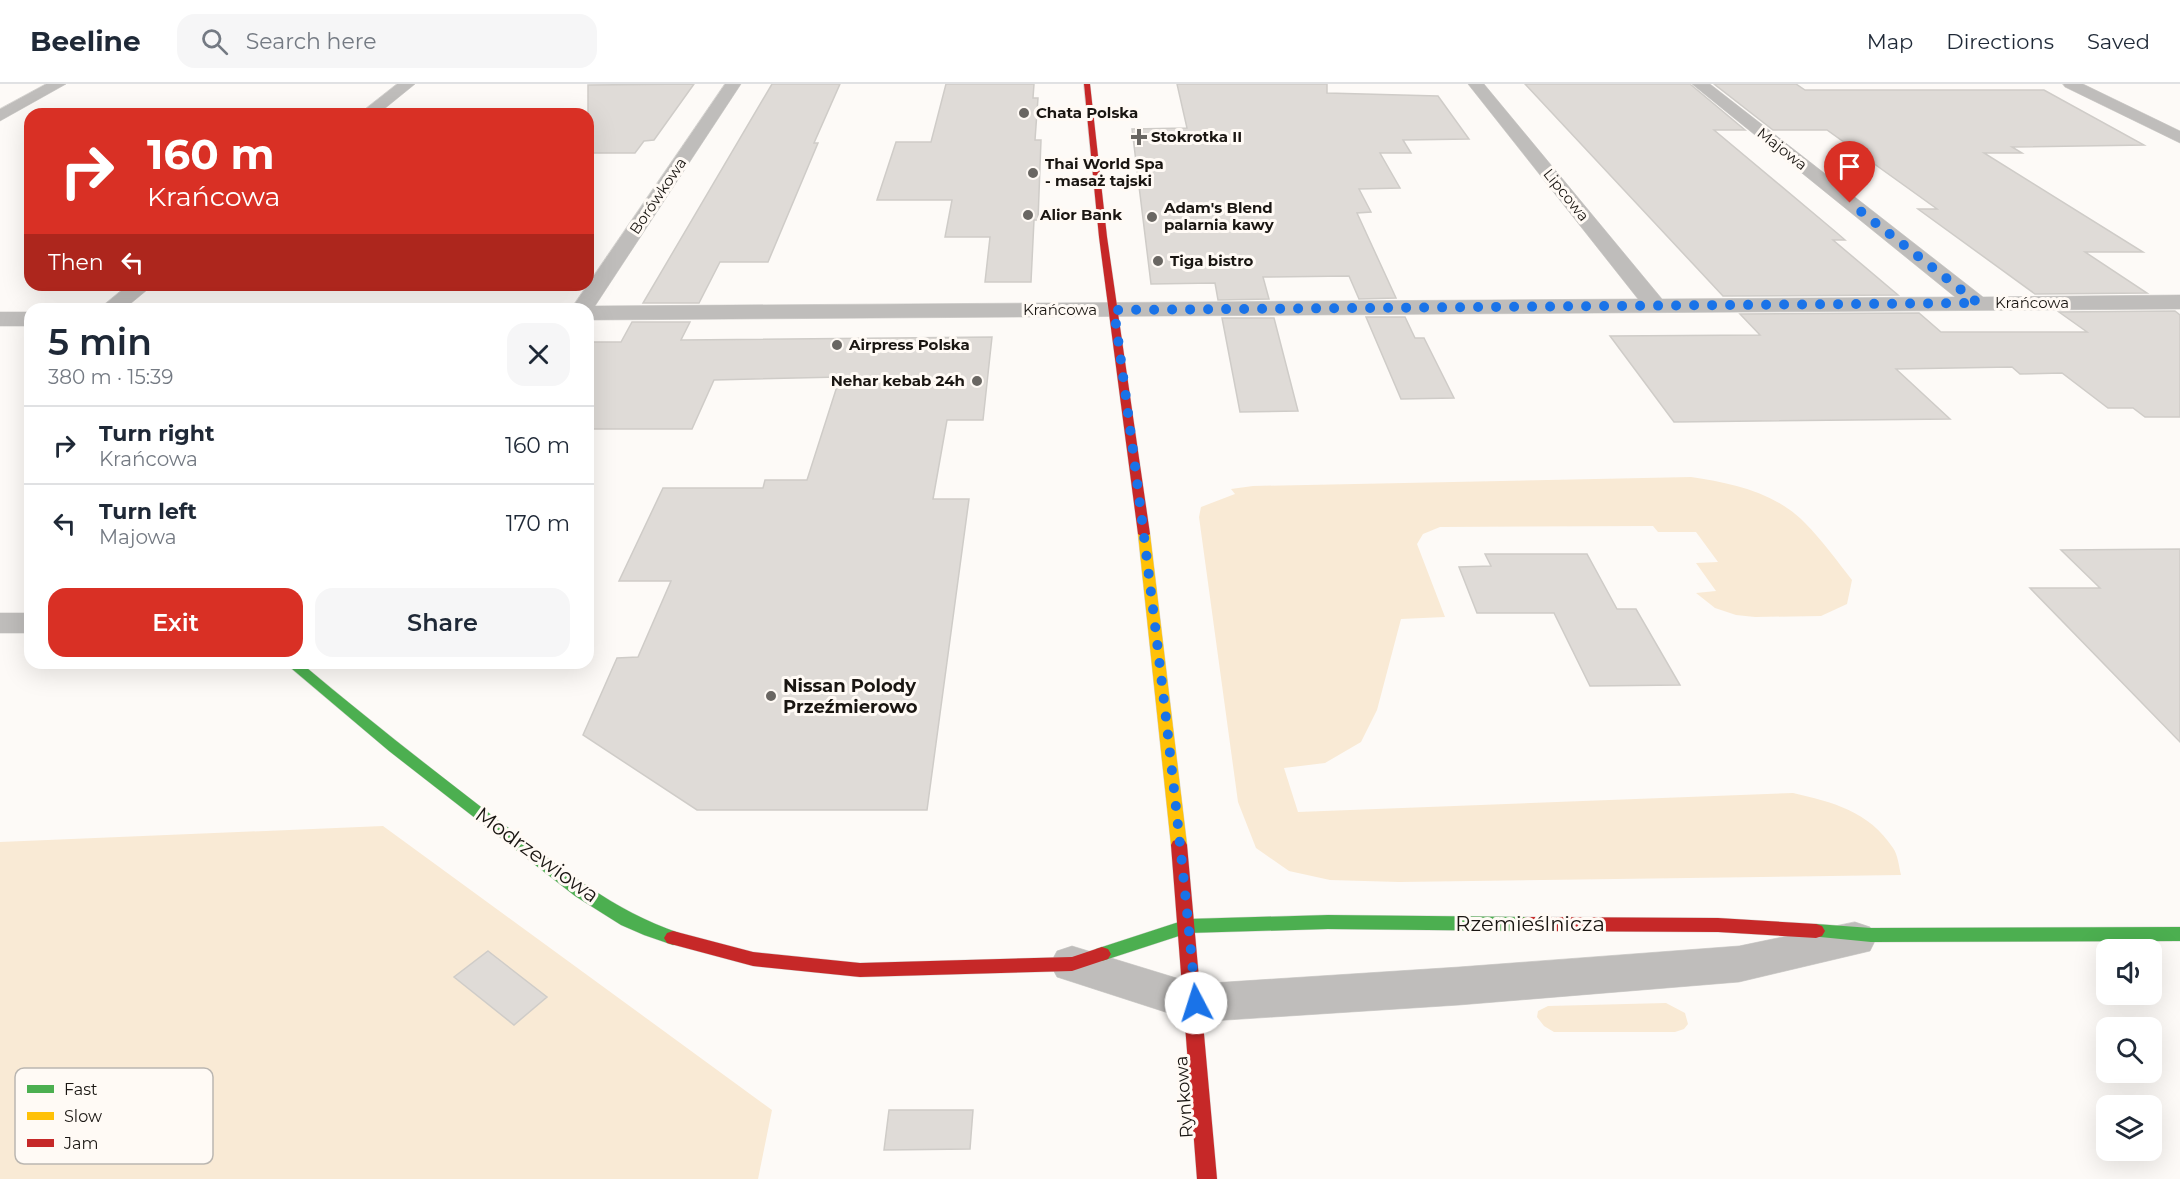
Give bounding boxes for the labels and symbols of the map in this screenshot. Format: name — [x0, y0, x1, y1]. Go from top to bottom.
place label: Chata Polska — [1036, 103, 1138, 122]
marker: Chata Polska — [1017, 106, 1031, 120]
street label: Majowa — [1754, 123, 1811, 174]
place label: Stokrotka II — [1151, 127, 1242, 146]
marker: Stokrotka II — [1132, 130, 1146, 144]
pin — [1824, 141, 1875, 203]
street label: Borówkowa — [625, 154, 690, 238]
place label: Thai World Spa - masaż tajski — [1045, 154, 1164, 190]
street label: Lipcowa — [1539, 165, 1593, 225]
marker: Thai World Spa - masaż tajski — [1026, 166, 1040, 180]
place label: Adam's Blend palarnia kawy — [1163, 198, 1275, 234]
place label: Alior Bank — [1039, 205, 1122, 224]
marker: Alior Bank — [1021, 208, 1035, 222]
marker: Adam's Blend palarnia kawy — [1145, 210, 1159, 224]
place label: Tiga bistro — [1170, 251, 1253, 270]
marker: Tiga bistro — [1151, 254, 1165, 268]
street label: Krańcowa — [1995, 293, 2069, 312]
street label: Krańcowa — [1023, 300, 1097, 319]
place label: Airpress Polska — [848, 335, 970, 354]
marker: Airpress Polska — [830, 338, 844, 352]
place label: Nehar kebab 24h — [831, 371, 965, 390]
marker: Nehar kebab 24h — [970, 374, 984, 388]
place label: Nissan Polody Przeźmierowo — [783, 675, 918, 718]
marker: Nissan Polody Przeźmierowo — [764, 689, 778, 703]
street label: Modrzewiowa — [471, 801, 604, 908]
street label: Rzemieślnicza — [1455, 911, 1605, 936]
position arrow — [1164, 971, 1228, 1035]
street label: Rynkowa — [1170, 1055, 1198, 1139]
legend — [15, 1068, 213, 1164]
text: Fast — [64, 1080, 98, 1099]
text: Slow — [64, 1107, 102, 1126]
text: Jam — [63, 1134, 98, 1153]

